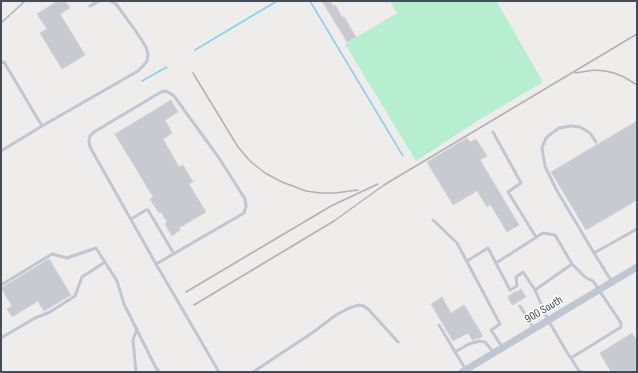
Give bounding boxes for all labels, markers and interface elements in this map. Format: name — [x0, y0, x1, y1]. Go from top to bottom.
street label: 900 South — [522, 293, 566, 327]

